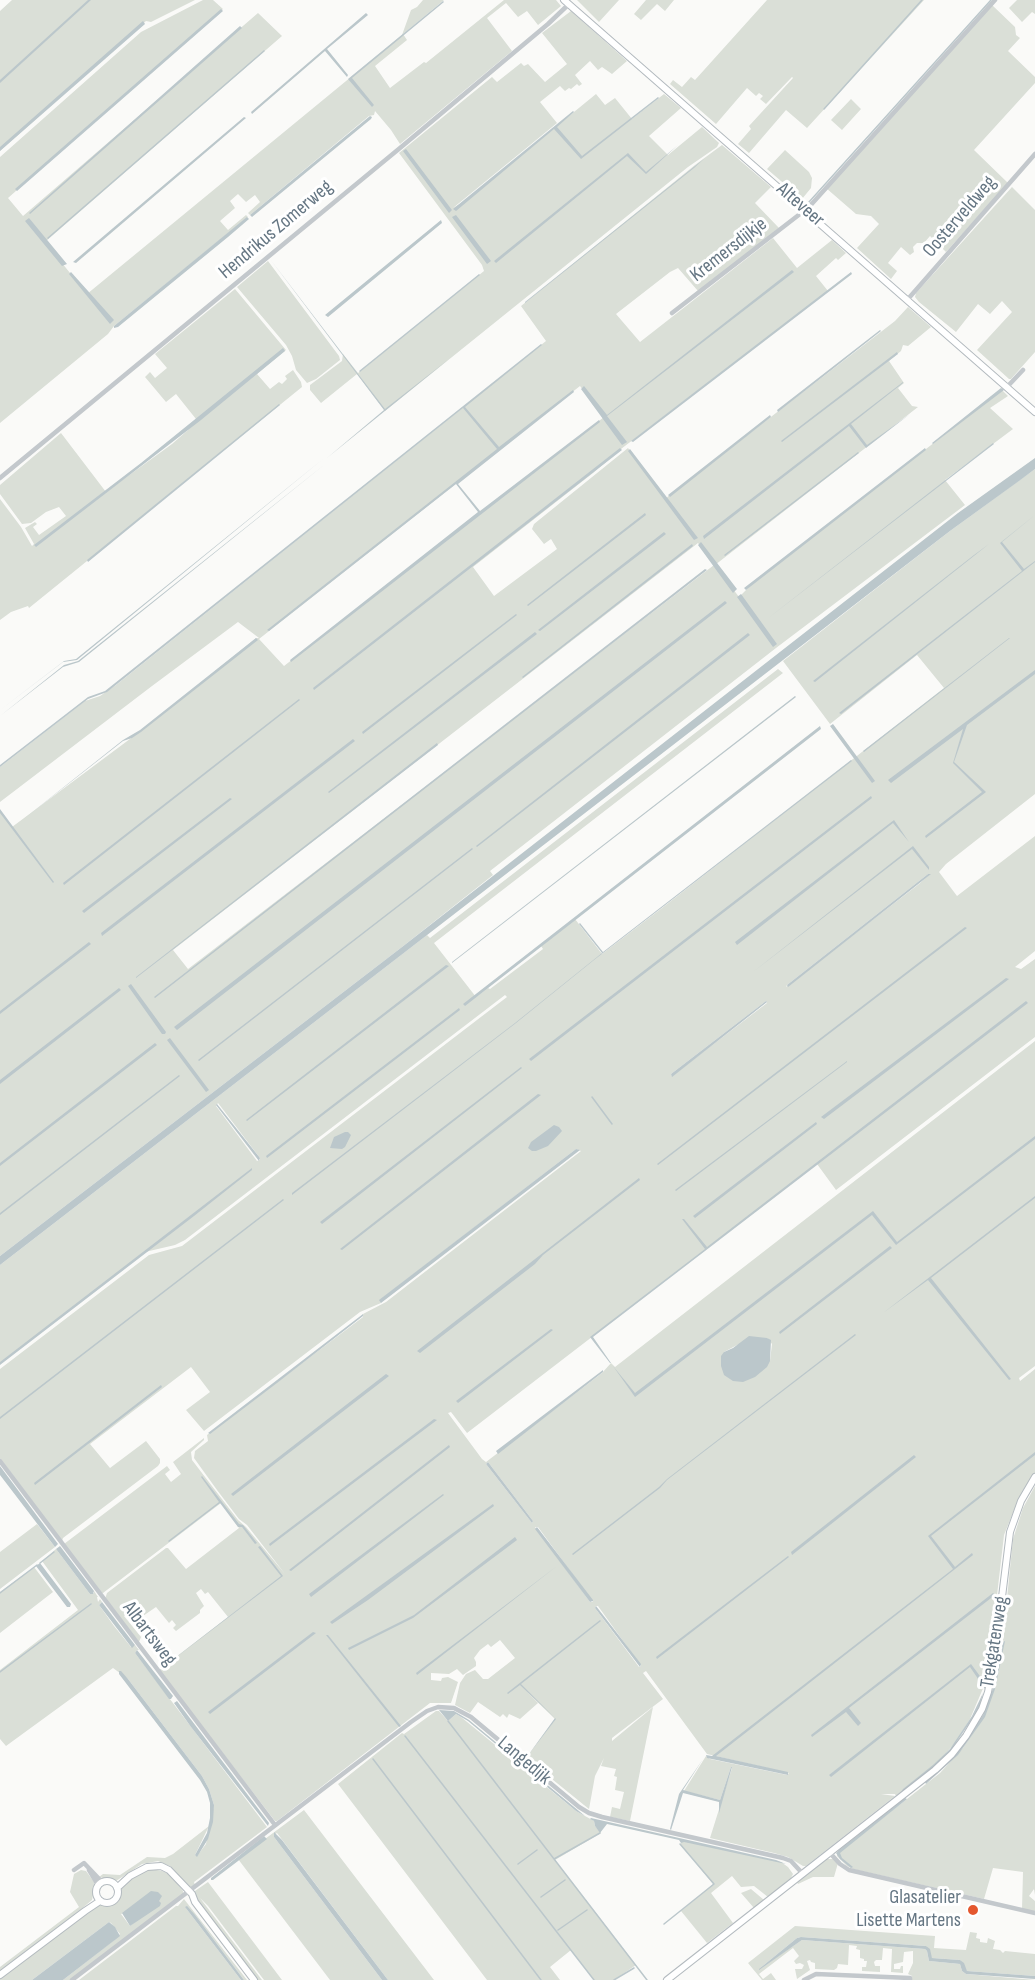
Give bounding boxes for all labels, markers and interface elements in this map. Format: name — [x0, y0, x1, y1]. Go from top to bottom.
street label: Oosterveldweg — [918, 171, 1002, 263]
street label: Hendrikus Zomerweg — [214, 175, 338, 285]
street label: Alteveer — [771, 178, 829, 232]
street label: Kremersdijkje — [686, 213, 772, 287]
street label: Trekgatenweg — [976, 1594, 1014, 1690]
street label: Albartsweg — [117, 1597, 181, 1671]
street label: Langedijk — [492, 1732, 556, 1790]
place label: Glasatelier Lisette Martens — [856, 1886, 961, 1933]
marker: Glasatelier Lisette Martens — [966, 1903, 980, 1917]

